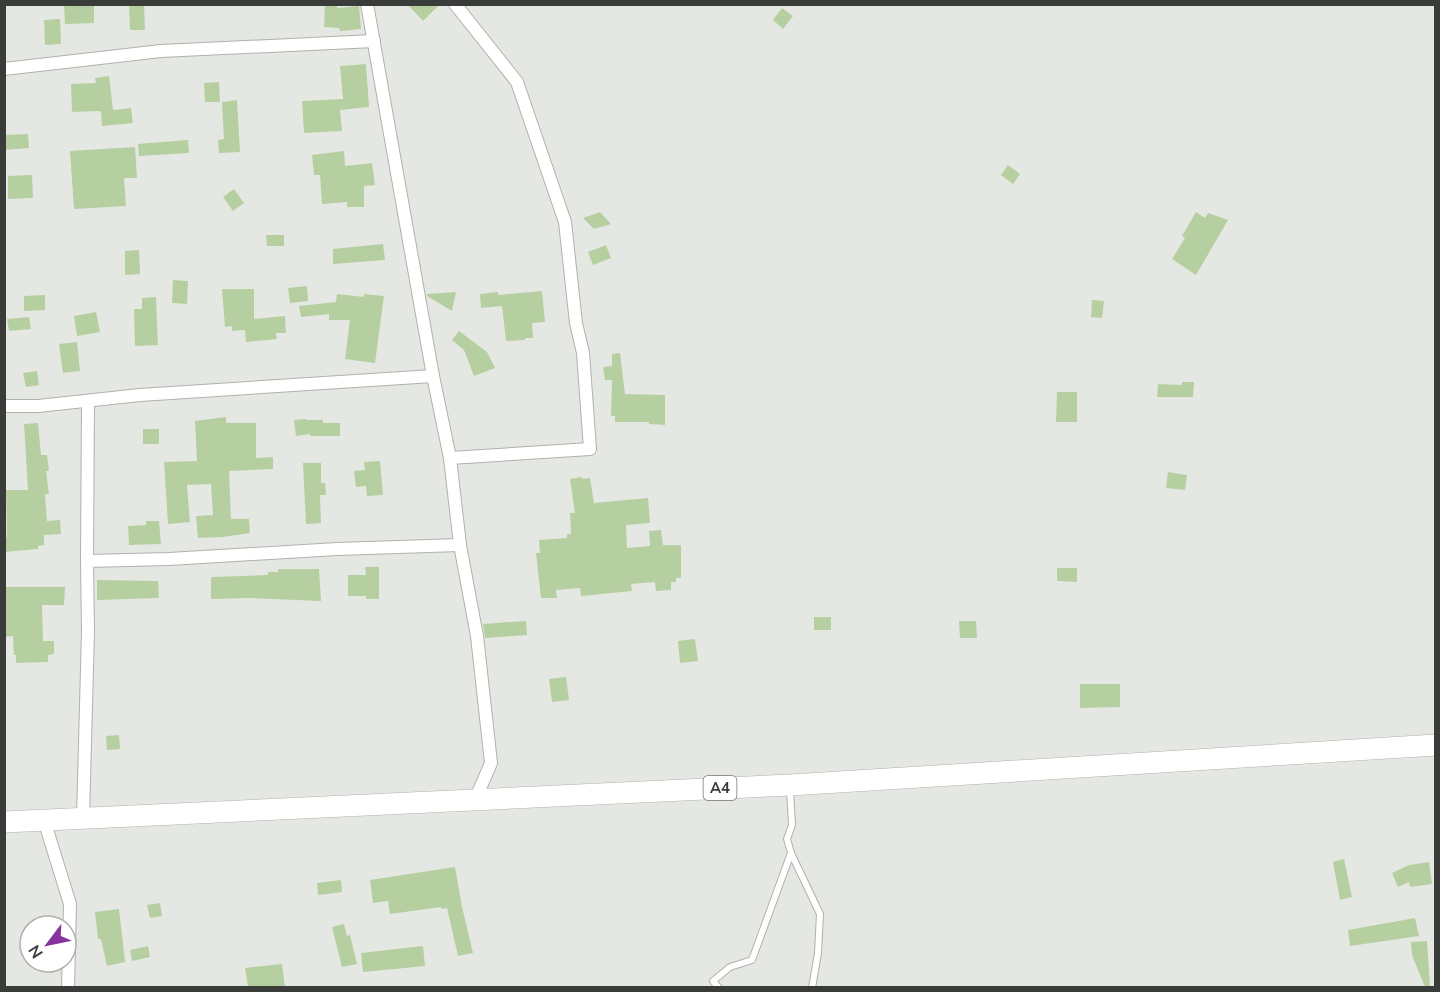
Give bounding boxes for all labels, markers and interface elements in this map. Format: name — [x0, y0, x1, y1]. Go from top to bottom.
road number: A4 — [704, 776, 736, 800]
north arrow — [18, 914, 78, 974]
text: N — [24, 941, 49, 962]

